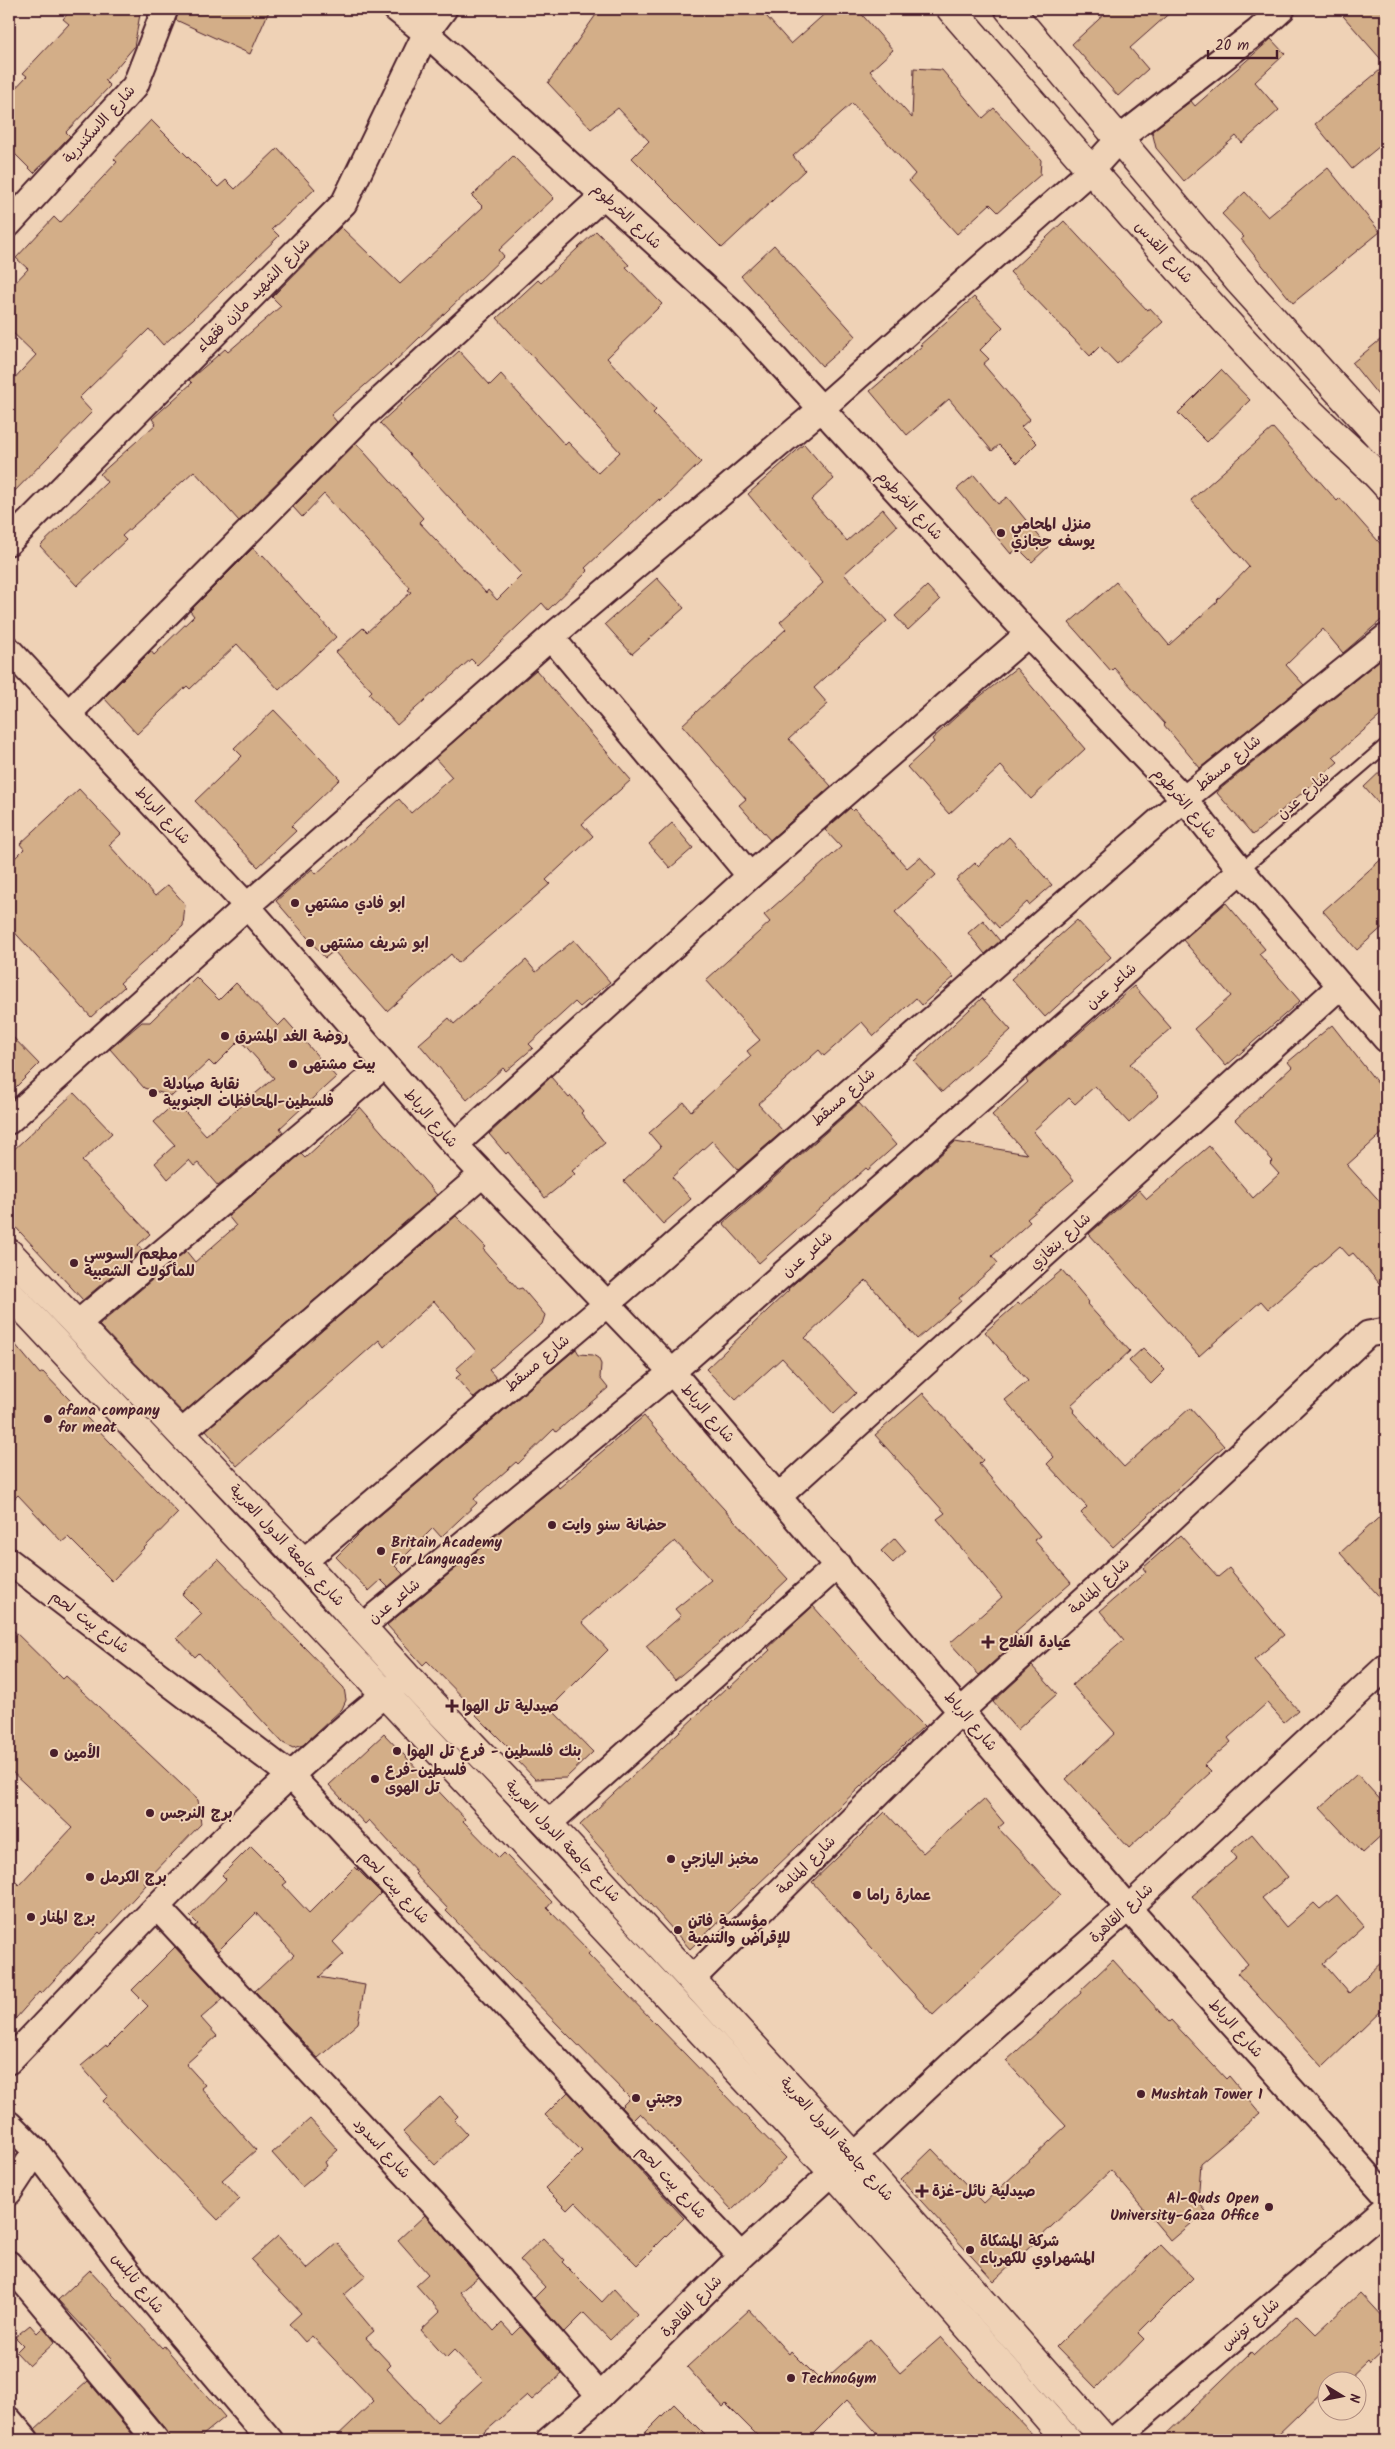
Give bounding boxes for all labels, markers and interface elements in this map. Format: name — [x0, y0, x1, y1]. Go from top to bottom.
scale bar — [1208, 28, 1276, 60]
text: 20 m — [1215, 34, 1249, 58]
street label: شارع الاسكندرية — [58, 80, 142, 170]
street label: شارع الخرطوم — [586, 178, 667, 256]
street label: شارع القدس — [1128, 216, 1198, 290]
street label: شارع الشهيد مازن فقهاء — [191, 233, 317, 359]
street label: شارع الخرطوم — [870, 465, 948, 546]
place label: منزل المحامي يوسف حجازي — [1011, 513, 1096, 554]
marker: منزل المحامي يوسف حجازي — [995, 527, 1007, 539]
street label: شارع مسقط — [1190, 730, 1267, 798]
street label: شارع الخرطوم — [1146, 762, 1222, 845]
street label: شارع عدن — [1272, 766, 1336, 826]
street label: شارع الرباط — [129, 781, 196, 850]
place label: ابو فادي مشتهي — [305, 892, 405, 917]
marker: ابو فادي مشتهي — [289, 897, 301, 909]
place label: ابو شريف مشتهى — [320, 932, 429, 956]
marker: ابو شريف مشتهى — [304, 937, 316, 949]
street label: شاعر عدن — [1081, 958, 1143, 1016]
place label: روضة الغد المشرق — [235, 1025, 348, 1049]
marker: روضة الغد المشرق — [219, 1030, 231, 1042]
place label: بيت مشتهى — [303, 1053, 376, 1077]
marker: بيت مشتهى — [287, 1058, 299, 1070]
street label: شارع مسقط — [806, 1063, 881, 1133]
place label: نقابة صيادلة فلسطين-المحافظات الجنوبية — [163, 1073, 334, 1114]
street label: شارع الرباط — [397, 1083, 463, 1154]
marker: نقابة صيادلة فلسطين-المحافظات الجنوبية — [147, 1087, 159, 1099]
street label: شارع بنغازي — [1024, 1207, 1097, 1276]
street label: شاعر عدن — [777, 1226, 839, 1284]
place label: مطعم السوسي للمأكولات الشعبية — [84, 1243, 195, 1284]
marker: مطعم السوسي للمأكولات الشعبية — [68, 1257, 80, 1269]
street label: شارع مسقط — [500, 1329, 576, 1398]
street label: شارع الرباط — [674, 1378, 740, 1449]
place label: afana company for meat — [58, 1399, 160, 1440]
marker: afana company for meat — [42, 1413, 54, 1425]
street label: شارع جامعة الدول العربية — [223, 1479, 350, 1613]
place label: حضانة سنو وايت — [562, 1514, 667, 1538]
marker: حضانة سنو وايت — [546, 1519, 558, 1531]
place label: Britain Academy For Languages — [391, 1531, 502, 1572]
marker: Britain Academy For Languages — [375, 1545, 387, 1557]
street label: شارع المنامة — [1064, 1552, 1136, 1621]
street label: شاعر عدن — [363, 1573, 426, 1630]
street label: شارع بيت لحم — [45, 1585, 134, 1660]
place label: عيادة الفلاح — [999, 1631, 1071, 1655]
marker: عيادة الفلاح — [981, 1635, 995, 1649]
street label: شارع الرباط — [938, 1686, 1003, 1757]
place label: صيدلية تل الهوا — [462, 1695, 559, 1719]
marker: صيدلية تل الهوا — [446, 1700, 458, 1712]
place label: بنك فلسطين - فرع تل الهوا — [407, 1740, 581, 1764]
place label: الأمين — [64, 1742, 100, 1766]
marker: بنك فلسطين - فرع تل الهوا — [391, 1745, 403, 1757]
marker: الأمين — [48, 1747, 60, 1759]
place label: فلسطين-فرع تل الهوى — [385, 1759, 467, 1800]
marker: فلسطين-فرع تل الهوى — [369, 1773, 381, 1785]
street label: شارع جامعة الدول العربية — [499, 1775, 626, 1909]
place label: برج النرجس — [160, 1802, 233, 1826]
marker: برج النرجس — [144, 1807, 156, 1819]
street label: شارع المنامة — [771, 1830, 842, 1901]
street label: شارع بيت لحم — [354, 1845, 435, 1930]
place label: مخبز اليازجي — [681, 1848, 759, 1873]
marker: مخبز اليازجي — [665, 1853, 677, 1865]
place label: برج الكرمل — [100, 1866, 167, 1890]
marker: برج الكرمل — [84, 1871, 96, 1883]
street label: شارع القاهرة — [1084, 1878, 1159, 1949]
place label: عمارة راما — [867, 1884, 932, 1908]
marker: عمارة راما — [851, 1889, 863, 1901]
place label: برج المنار — [39, 1906, 95, 1930]
place label: مؤسسة فاتن للإقراض والتنمية — [688, 1910, 790, 1951]
marker: برج المنار — [25, 1911, 37, 1923]
marker: مؤسسة فاتن للإقراض والتنمية — [672, 1924, 684, 1936]
street label: شارع الرباط — [1202, 1994, 1268, 2064]
street label: شارع جامعة الدول العربية — [774, 2072, 899, 2207]
place label: Mushtah Tower 1 — [1151, 2083, 1263, 2107]
place label: وجبتي — [646, 2087, 682, 2112]
marker: Mushtah Tower 1 — [1135, 2088, 1147, 2100]
marker: وجبتي — [630, 2092, 642, 2104]
street label: شارع اسدود — [347, 2113, 416, 2185]
street label: شارع بيت لحم — [631, 2140, 712, 2225]
place label: صيدلية نائل-غزة — [932, 2180, 1035, 2204]
marker: صيدلية نائل-غزة — [916, 2185, 928, 2197]
place label: Al-Quds Open University-Gaza Office — [1110, 2187, 1260, 2228]
marker: Al-Quds Open University-Gaza Office — [1263, 2201, 1275, 2213]
place label: شركة المشكاة المشهراوي للكهرباء — [980, 2230, 1095, 2271]
marker: شركة المشكاة المشهراوي للكهرباء — [964, 2244, 976, 2256]
street label: شارع نابلس — [105, 2248, 170, 2320]
street label: شارع القاهرة — [655, 2270, 728, 2343]
street label: شارع تونس — [1216, 2293, 1286, 2357]
place label: TechnoGym — [801, 2367, 876, 2391]
marker: TechnoGym — [785, 2372, 797, 2384]
north arrow — [1318, 2372, 1368, 2422]
text: N — [1342, 2392, 1365, 2405]

